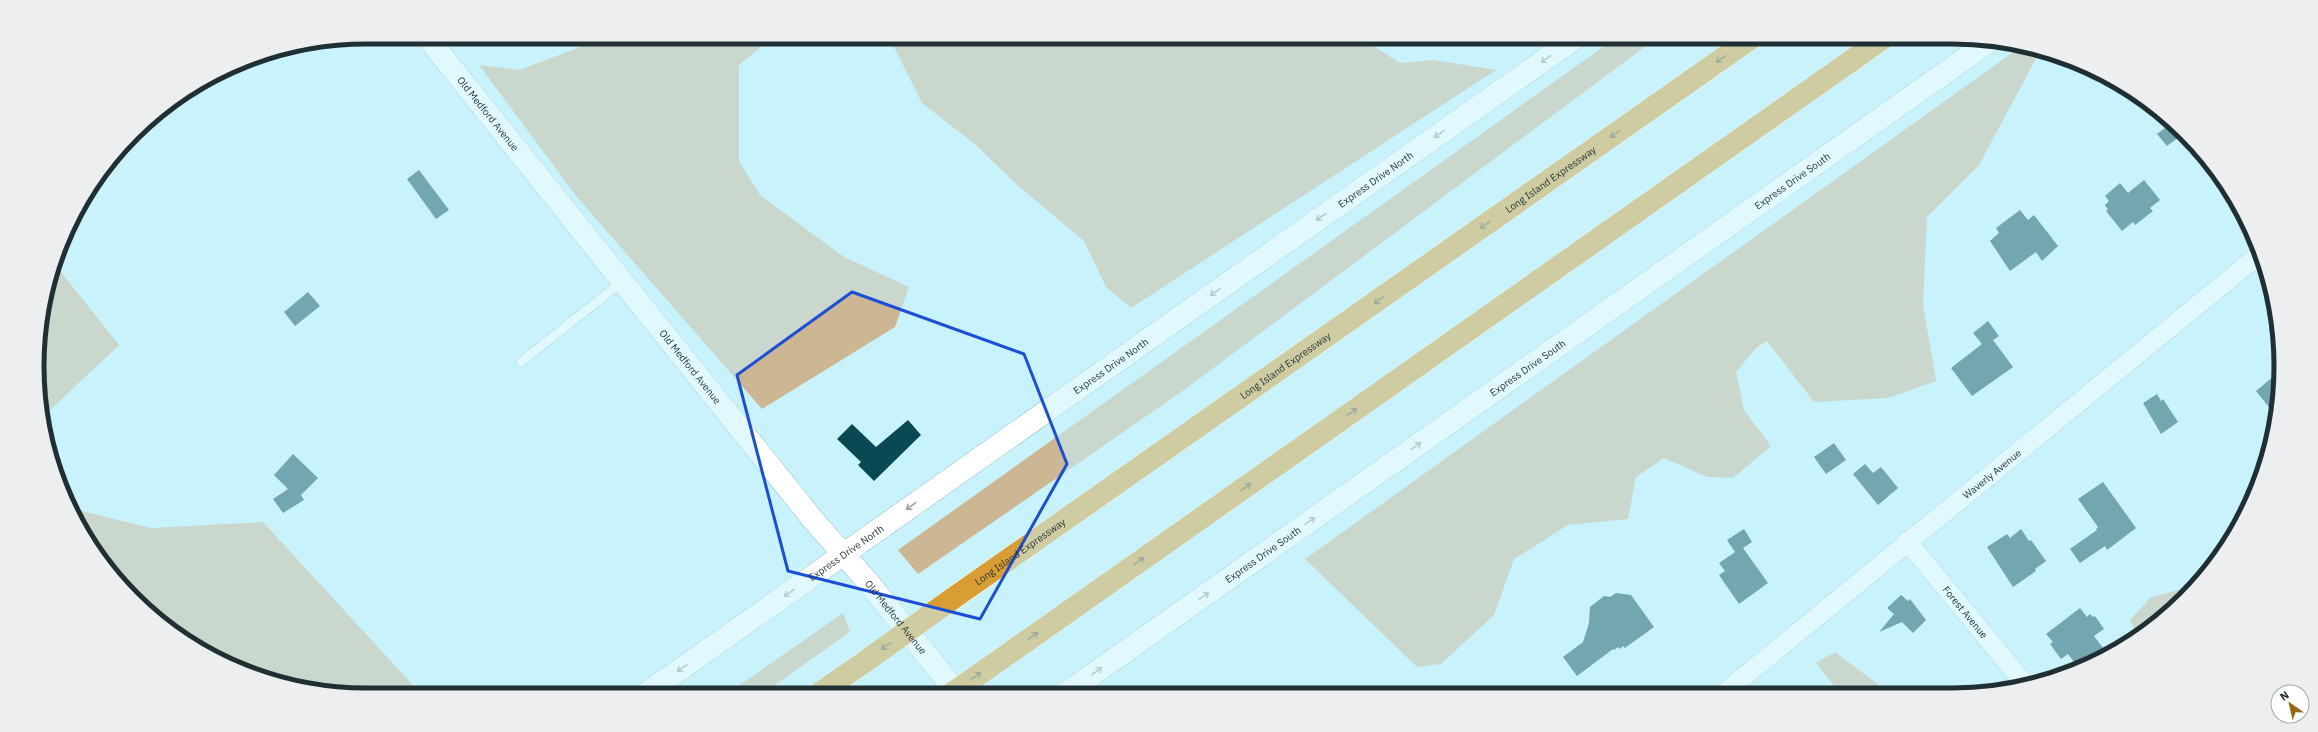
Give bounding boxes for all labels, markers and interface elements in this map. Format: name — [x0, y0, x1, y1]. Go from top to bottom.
one-way arrow — [1540, 55, 1551, 63]
one-way arrow — [1716, 55, 1727, 63]
street label: Old Medford Avenue — [454, 74, 522, 154]
one-way arrow — [1434, 130, 1445, 138]
one-way arrow — [1609, 130, 1620, 138]
street label: Long Island Expressway — [1503, 143, 1599, 216]
street label: Express Drive North — [1336, 149, 1416, 211]
street label: Express Drive South — [1752, 150, 1833, 212]
one-way arrow — [1316, 213, 1327, 221]
one-way arrow — [1480, 221, 1491, 229]
one-way arrow — [1210, 288, 1221, 296]
one-way arrow — [1374, 296, 1385, 304]
street label: Old Medford Avenue — [656, 327, 724, 407]
street label: Long Island Expressway — [1238, 329, 1333, 402]
street label: Express Drive North — [1071, 335, 1151, 397]
street label: Express Drive South — [1487, 337, 1568, 399]
one-way arrow — [1346, 408, 1357, 416]
one-way arrow — [1410, 442, 1421, 450]
street label: Waverly Avenue — [1960, 446, 2024, 502]
one-way arrow — [1240, 483, 1251, 491]
one-way arrow — [906, 502, 917, 510]
street label: Long Island Expressway — [972, 515, 1068, 588]
one-way arrow — [1304, 517, 1315, 525]
street label: Express Drive North — [806, 522, 886, 584]
street label: Express Drive South — [1223, 524, 1303, 586]
one-way arrow — [1134, 557, 1145, 565]
street label: Old Medford Avenue — [862, 578, 930, 657]
street label: Forest Avenue — [1940, 583, 1991, 642]
one-way arrow — [783, 589, 794, 597]
one-way arrow — [1198, 592, 1209, 600]
one-way arrow — [1027, 632, 1038, 640]
one-way arrow — [881, 642, 892, 650]
one-way arrow — [677, 663, 688, 672]
one-way arrow — [1092, 667, 1103, 675]
one-way arrow — [970, 672, 981, 680]
north arrow — [2270, 684, 2310, 724]
text: N — [2277, 688, 2292, 704]

